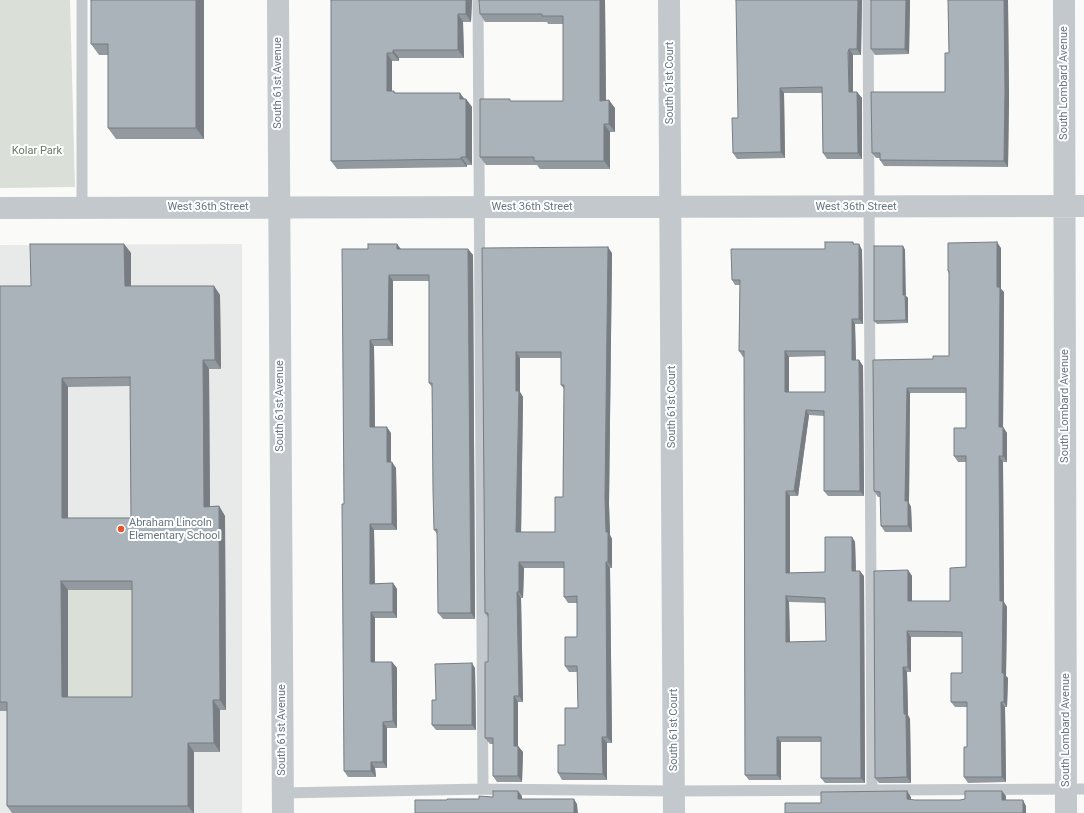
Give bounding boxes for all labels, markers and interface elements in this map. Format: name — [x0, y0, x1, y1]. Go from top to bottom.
street label: South Lombard Avenue — [1057, 26, 1071, 140]
street label: South 61st Avenue — [271, 37, 285, 129]
street label: South 61st Court — [663, 42, 677, 124]
park label: Kolar Park — [12, 144, 62, 158]
street label: West 36th Street — [167, 200, 249, 214]
street label: West 36th Street — [491, 200, 573, 214]
street label: West 36th Street — [815, 200, 897, 214]
street label: South Lombard Avenue — [1058, 349, 1072, 463]
street label: South 61st Avenue — [273, 360, 287, 452]
street label: South 61st Court — [665, 366, 679, 448]
place label: Abraham Lincoln Elementary School — [129, 516, 220, 542]
marker: Abraham Lincoln Elementary School — [116, 524, 126, 534]
street label: South Lombard Avenue — [1059, 673, 1073, 787]
street label: South 61st Avenue — [275, 684, 289, 776]
street label: South 61st Court — [667, 689, 681, 771]

